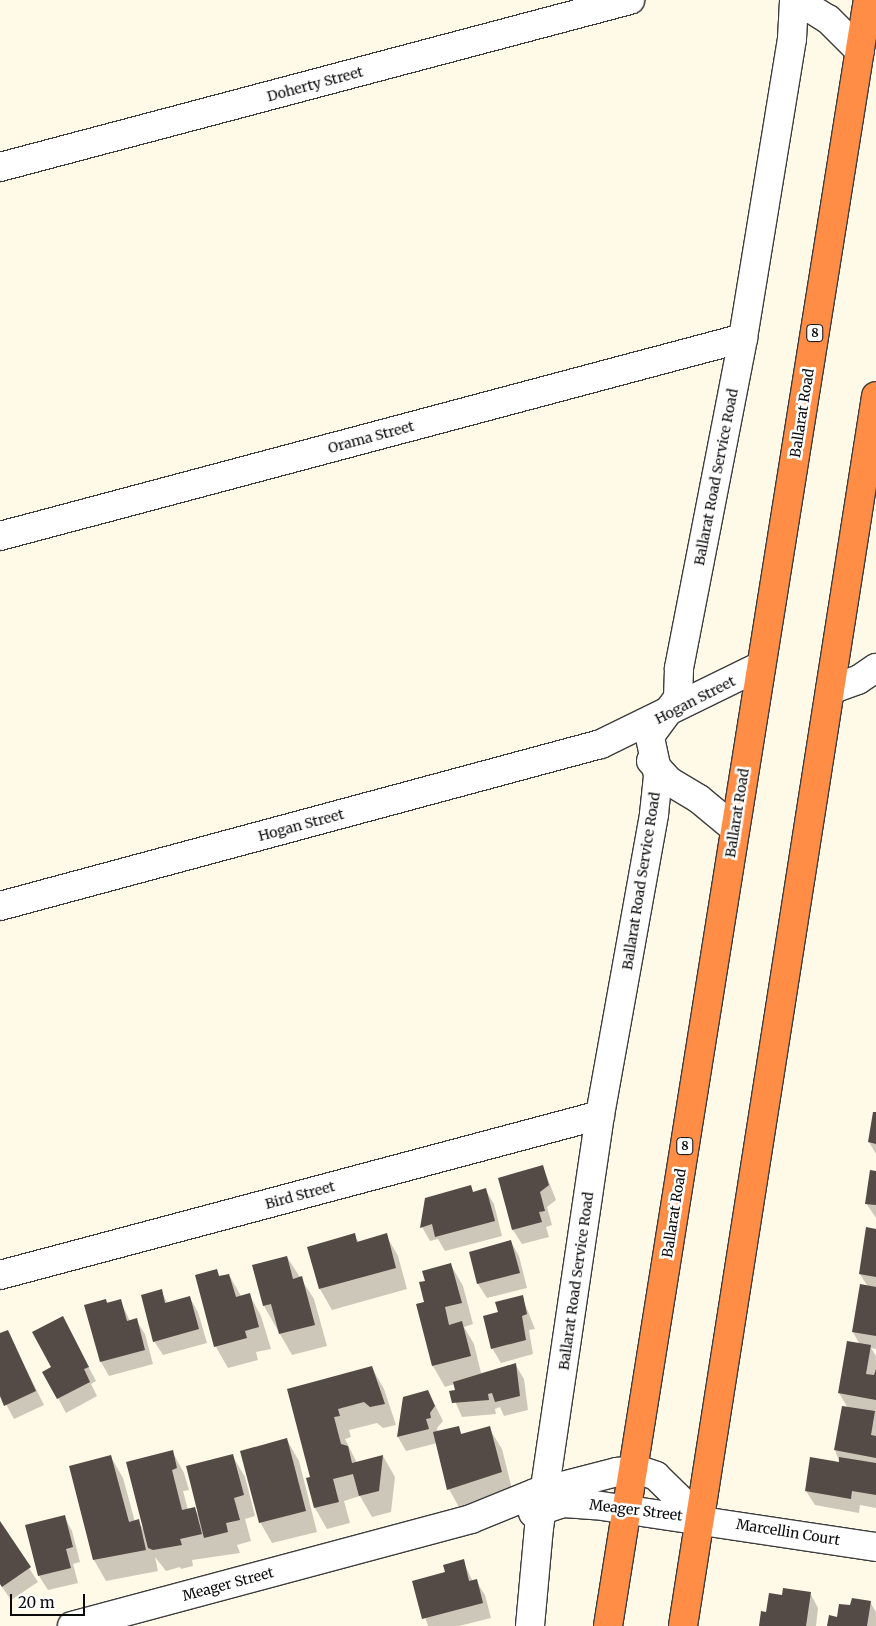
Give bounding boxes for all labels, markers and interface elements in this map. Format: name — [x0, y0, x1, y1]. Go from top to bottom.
street label: Doherty Street — [265, 63, 365, 105]
road number: 8 — [806, 323, 824, 342]
street label: Ballarat Road — [787, 367, 817, 459]
street label: Ballarat Road Service Road — [691, 387, 741, 567]
street label: Orama Street — [326, 417, 416, 457]
street label: Hogan Street — [652, 673, 738, 727]
street label: Ballarat Road — [722, 767, 752, 859]
street label: Ballarat Road Service Road — [619, 791, 663, 971]
street label: Hogan Street — [256, 806, 346, 844]
road number: 8 — [676, 1136, 694, 1156]
street label: Ballarat Road — [659, 1167, 689, 1259]
street label: Bird Street — [263, 1178, 337, 1212]
street label: Ballarat Road Service Road — [555, 1191, 597, 1371]
street label: Meager Street — [588, 1496, 684, 1524]
street label: Marcellin Court — [735, 1515, 841, 1549]
street label: Meager Street — [181, 1564, 275, 1604]
scale bar — [12, 1584, 88, 1616]
text: 20 m — [18, 1593, 55, 1612]

